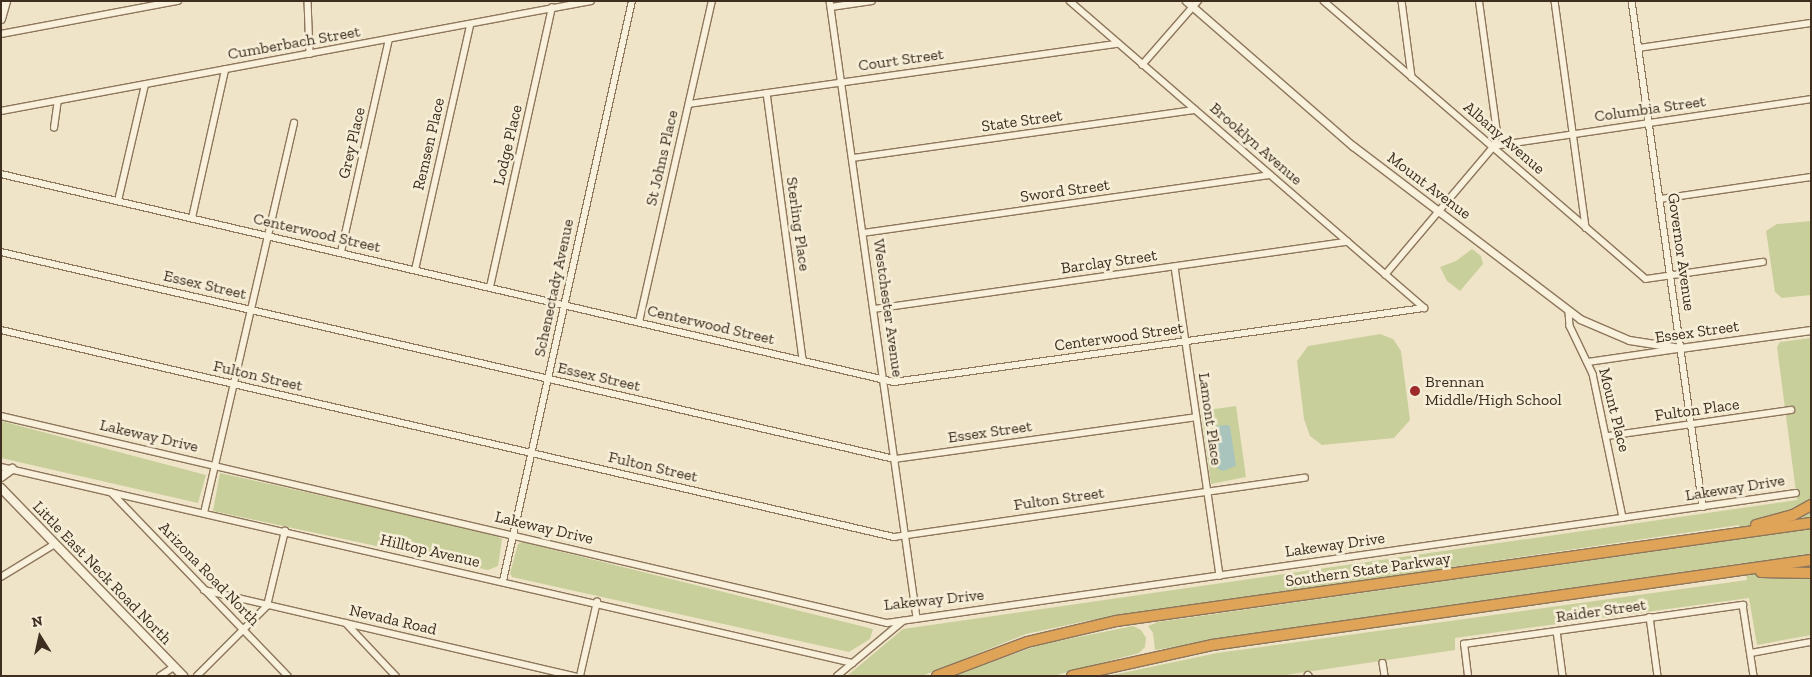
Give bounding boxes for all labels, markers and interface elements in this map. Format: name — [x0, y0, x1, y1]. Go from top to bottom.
street label: Cumberbach Street — [226, 22, 362, 64]
street label: Court Street — [857, 45, 945, 75]
street label: Columbia Street — [1593, 92, 1707, 126]
street label: Remsen Place — [409, 96, 449, 192]
street label: Albany Avenue — [1459, 97, 1549, 179]
street label: Brooklyn Avenue — [1206, 98, 1306, 190]
street label: Lodge Place — [489, 103, 527, 187]
street label: Grey Place — [334, 105, 370, 181]
street label: State Street — [980, 106, 1064, 136]
street label: St Johns Place — [642, 108, 682, 208]
street label: Mount Avenue — [1383, 148, 1475, 224]
street label: Sword Street — [1019, 175, 1111, 207]
street label: Sterling Place — [782, 176, 814, 272]
street label: Governor Avenue — [1663, 191, 1699, 313]
street label: Centerwood Street — [251, 209, 383, 257]
street label: Schenectady Avenue — [530, 217, 578, 359]
street label: Westchester Avenue — [869, 237, 907, 379]
street label: Barclay Street — [1060, 246, 1158, 278]
street label: Essex Street — [162, 266, 248, 304]
street label: Centerwood Street — [645, 301, 777, 349]
street label: Essex Street — [1654, 317, 1740, 347]
street label: Centerwood Street — [1053, 318, 1185, 356]
street label: Fulton Street — [211, 356, 305, 396]
street label: Essex Street — [556, 358, 642, 396]
street label: Mount Place — [1594, 366, 1634, 454]
street label: Lamont Place — [1194, 371, 1226, 467]
place label: Brennan Middle/High School — [1425, 372, 1562, 410]
marker: Brennan Middle/High School — [1409, 385, 1421, 397]
street label: Fulton Place — [1653, 395, 1741, 425]
street label: Lakeway Drive — [98, 415, 200, 457]
street label: Essex Street — [947, 417, 1033, 447]
street label: Fulton Street — [606, 447, 700, 487]
street label: Lakeway Drive — [1684, 471, 1786, 505]
street label: Fulton Street — [1012, 483, 1106, 515]
street label: Little East Neck Road North — [28, 497, 176, 649]
street label: Lakeway Drive — [493, 507, 595, 549]
street label: Arizona Road North — [154, 518, 264, 630]
street label: Lakeway Drive — [1284, 528, 1386, 562]
street label: Hilltop Avenue — [378, 530, 482, 572]
street label: Southern State Parkway — [1284, 549, 1452, 591]
street label: Lakeway Drive — [883, 585, 985, 615]
street label: Raider Street — [1555, 595, 1647, 627]
street label: Nevada Road — [347, 601, 439, 639]
north arrow — [15, 612, 65, 662]

